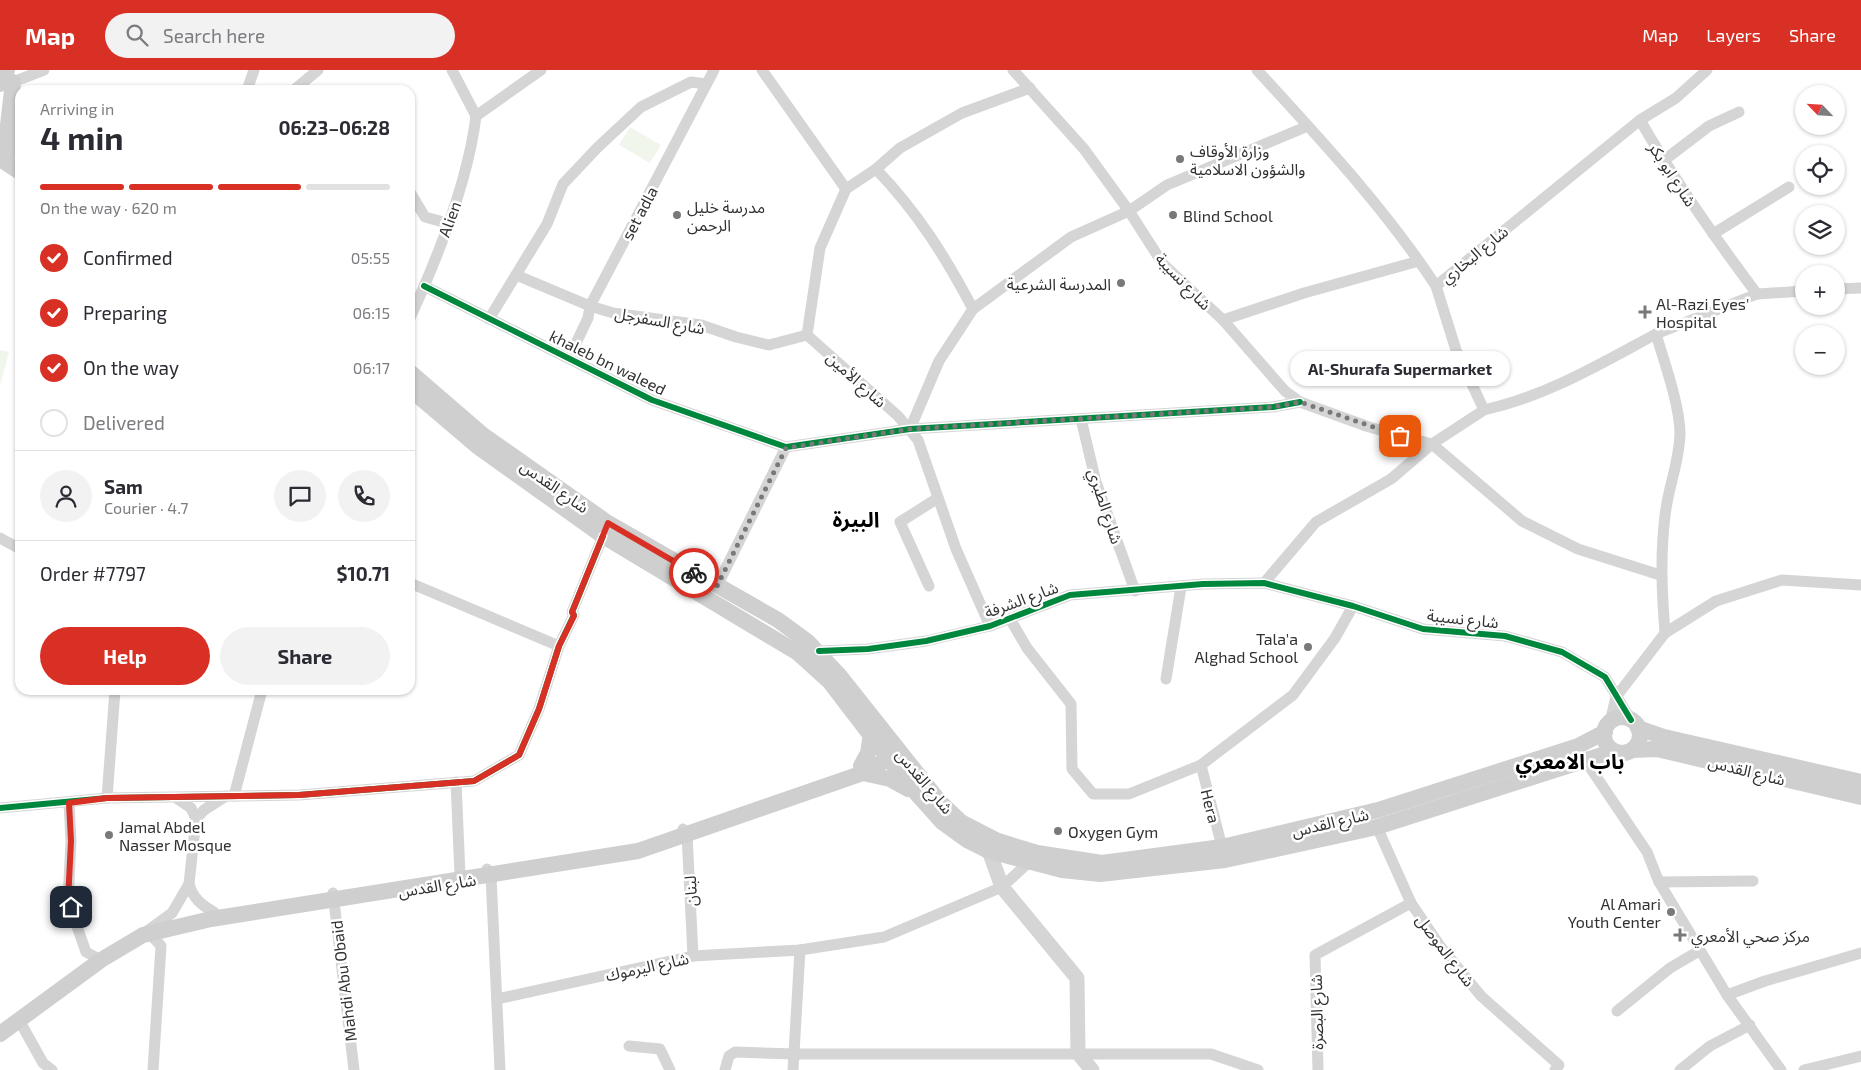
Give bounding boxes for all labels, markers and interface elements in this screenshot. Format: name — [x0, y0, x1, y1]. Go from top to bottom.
search box — [105, 13, 455, 58]
text: Map — [25, 21, 75, 50]
icon: search — [123, 21, 151, 49]
text: Search here — [163, 24, 265, 47]
text: Map — [1642, 24, 1678, 46]
text: Layers — [1706, 24, 1761, 46]
text: Share — [1789, 24, 1836, 46]
north arrow — [1795, 85, 1845, 135]
map controls — [1795, 85, 1845, 375]
text: Arriving in — [40, 99, 114, 118]
text: 06:23–06:28 — [279, 116, 390, 139]
text: 4 min — [40, 118, 124, 156]
street label: شارع ابو بكر — [1641, 137, 1701, 212]
place label: وزارة الأوقاف والشؤون الاسلامية — [1190, 141, 1305, 179]
button: locate — [1795, 145, 1845, 195]
marker: وزارة الأوقاف والشؤون الاسلامية — [1174, 153, 1186, 165]
street label: set adla — [617, 183, 661, 243]
place label: مدرسة خليل الرحمن — [687, 197, 765, 235]
text: On the way · 620 m — [40, 198, 177, 217]
street label: Alien — [434, 199, 464, 239]
button: layers — [1795, 205, 1845, 255]
place label: Blind School — [1183, 206, 1273, 225]
marker: مدرسة خليل الرحمن — [671, 209, 683, 221]
marker: Blind School — [1167, 209, 1179, 221]
street label: شارع البخاري — [1437, 221, 1514, 290]
icon: check — [40, 244, 68, 272]
text: Confirmed — [83, 246, 173, 269]
text: 05:55 — [351, 248, 390, 267]
street label: شارع نسيبة — [1149, 249, 1216, 316]
button: + — [1795, 265, 1845, 315]
place label: المدرسة الشرعية — [1007, 274, 1111, 294]
marker: المدرسة الشرعية — [1115, 277, 1127, 289]
place label: Al-Razi Eyes' Hospital — [1656, 294, 1749, 331]
icon: check — [40, 299, 68, 327]
text: Preparing — [83, 301, 167, 324]
text: 06:15 — [352, 303, 390, 322]
street label: شارع السفرجل — [613, 303, 706, 341]
marker: Al-Razi Eyes' Hospital — [1638, 305, 1652, 319]
button: − — [1795, 325, 1845, 375]
street label: khaleb bn waleed — [547, 326, 669, 398]
street label: شارع الأمين — [820, 347, 891, 414]
callout: Al-Shurafa Supermarket — [1290, 351, 1510, 386]
icon: check — [40, 354, 68, 382]
text: On the way — [83, 356, 179, 379]
text: 06:17 — [353, 358, 390, 377]
text: Al-Shurafa Supermarket — [1308, 359, 1492, 378]
text: Delivered — [83, 411, 165, 434]
pin — [1379, 415, 1421, 457]
icon: bag — [1386, 422, 1414, 450]
street label: شارع القدس — [515, 456, 593, 520]
street label: شارع الطبري — [1081, 466, 1127, 547]
button: person — [40, 470, 92, 522]
button: chat — [274, 470, 326, 522]
button: phone — [338, 470, 390, 522]
text: Sam — [104, 475, 143, 498]
text: Courier · 4.7 — [104, 498, 188, 517]
district label: البيرة — [832, 506, 880, 532]
courier — [669, 548, 719, 598]
icon: bike — [680, 559, 708, 587]
text: Order #7797 — [40, 562, 146, 585]
text: $10.71 — [337, 562, 390, 585]
street label: شارع الشرفة — [982, 577, 1062, 625]
street label: شارع نسيبة — [1426, 605, 1500, 635]
button: Help — [40, 627, 210, 685]
button: Share — [220, 627, 390, 685]
place label: Tala'a Alghad School — [1195, 629, 1298, 666]
marker: Tala'a Alghad School — [1302, 641, 1314, 653]
street label: شارع القدس — [889, 745, 958, 820]
district label: باب الامعري — [1516, 748, 1624, 778]
street label: شارع القدس — [1706, 751, 1787, 793]
street label: Hera — [1198, 787, 1224, 825]
street label: شارع القدس — [1290, 804, 1371, 844]
place label: Jamal Abdel Nasser Mosque — [119, 817, 232, 854]
place label: Oxygen Gym — [1068, 822, 1158, 841]
marker: Oxygen Gym — [1052, 825, 1064, 837]
marker: Jamal Abdel Nasser Mosque — [103, 829, 115, 841]
street label: شارع القدس — [397, 869, 478, 904]
street label: لبنان — [680, 875, 701, 907]
pin — [50, 886, 92, 928]
icon: home — [57, 893, 85, 921]
place label: Al Amari Youth Center — [1568, 894, 1662, 931]
marker: Al Amari Youth Center — [1665, 906, 1677, 918]
street label: شارع الموصل — [1409, 910, 1479, 992]
street label: Mahdi Abu Obaid — [326, 919, 360, 1043]
place label: مركز صحي الأمعري — [1691, 926, 1810, 948]
marker: مركز صحي الأمعري — [1673, 928, 1687, 942]
street label: شارع اليرموك — [604, 948, 691, 988]
street label: شارع البصرة — [1306, 974, 1330, 1050]

